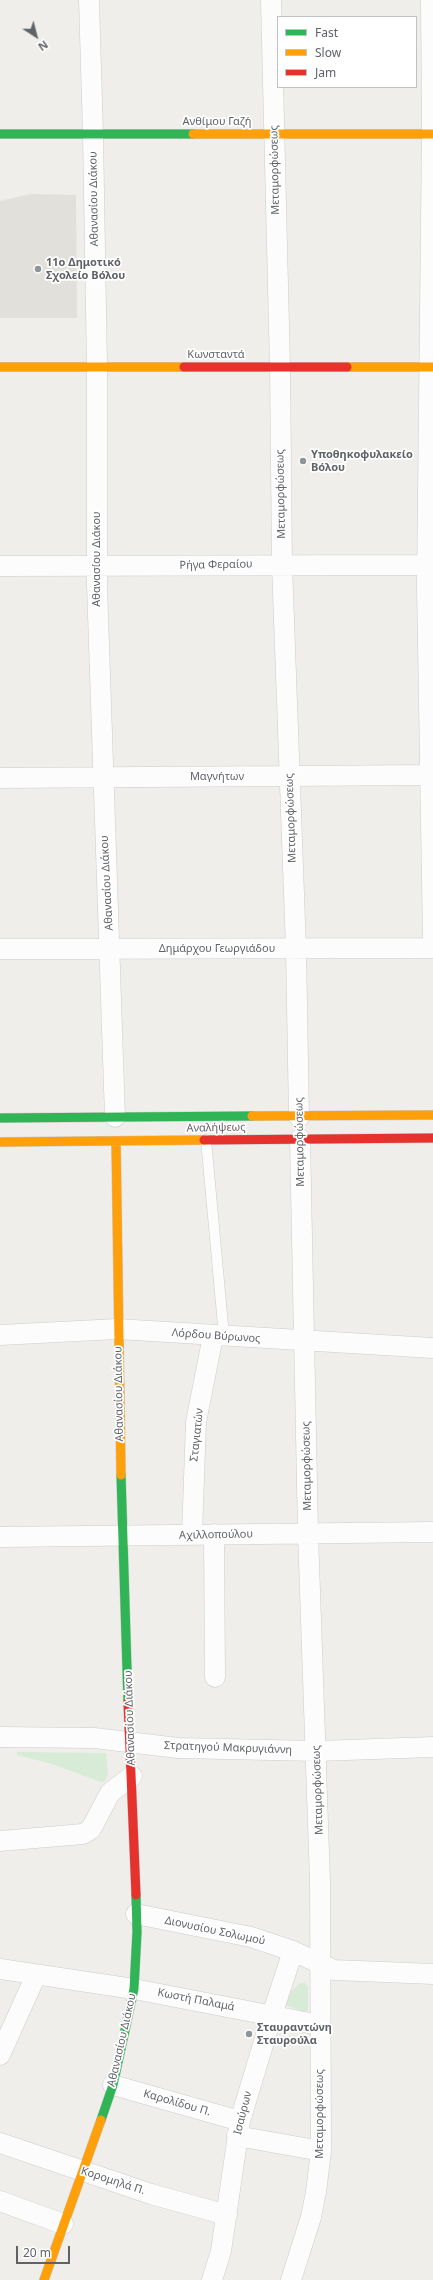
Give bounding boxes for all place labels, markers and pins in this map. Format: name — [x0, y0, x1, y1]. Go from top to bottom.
place label: 11ο Δημοτικό Σχολείο Βόλου — [46, 256, 125, 282]
marker: 11ο Δημοτικό Σχολείο Βόλου — [33, 264, 43, 274]
place label: Υποθηκοφυλακείο Βόλου — [311, 448, 413, 474]
marker: Υποθηκοφυλακείο Βόλου — [298, 456, 308, 466]
place label: Σταυραντώνη Σταυρούλα — [257, 2021, 332, 2047]
marker: Σταυραντώνη Σταυρούλα — [244, 2029, 254, 2039]

